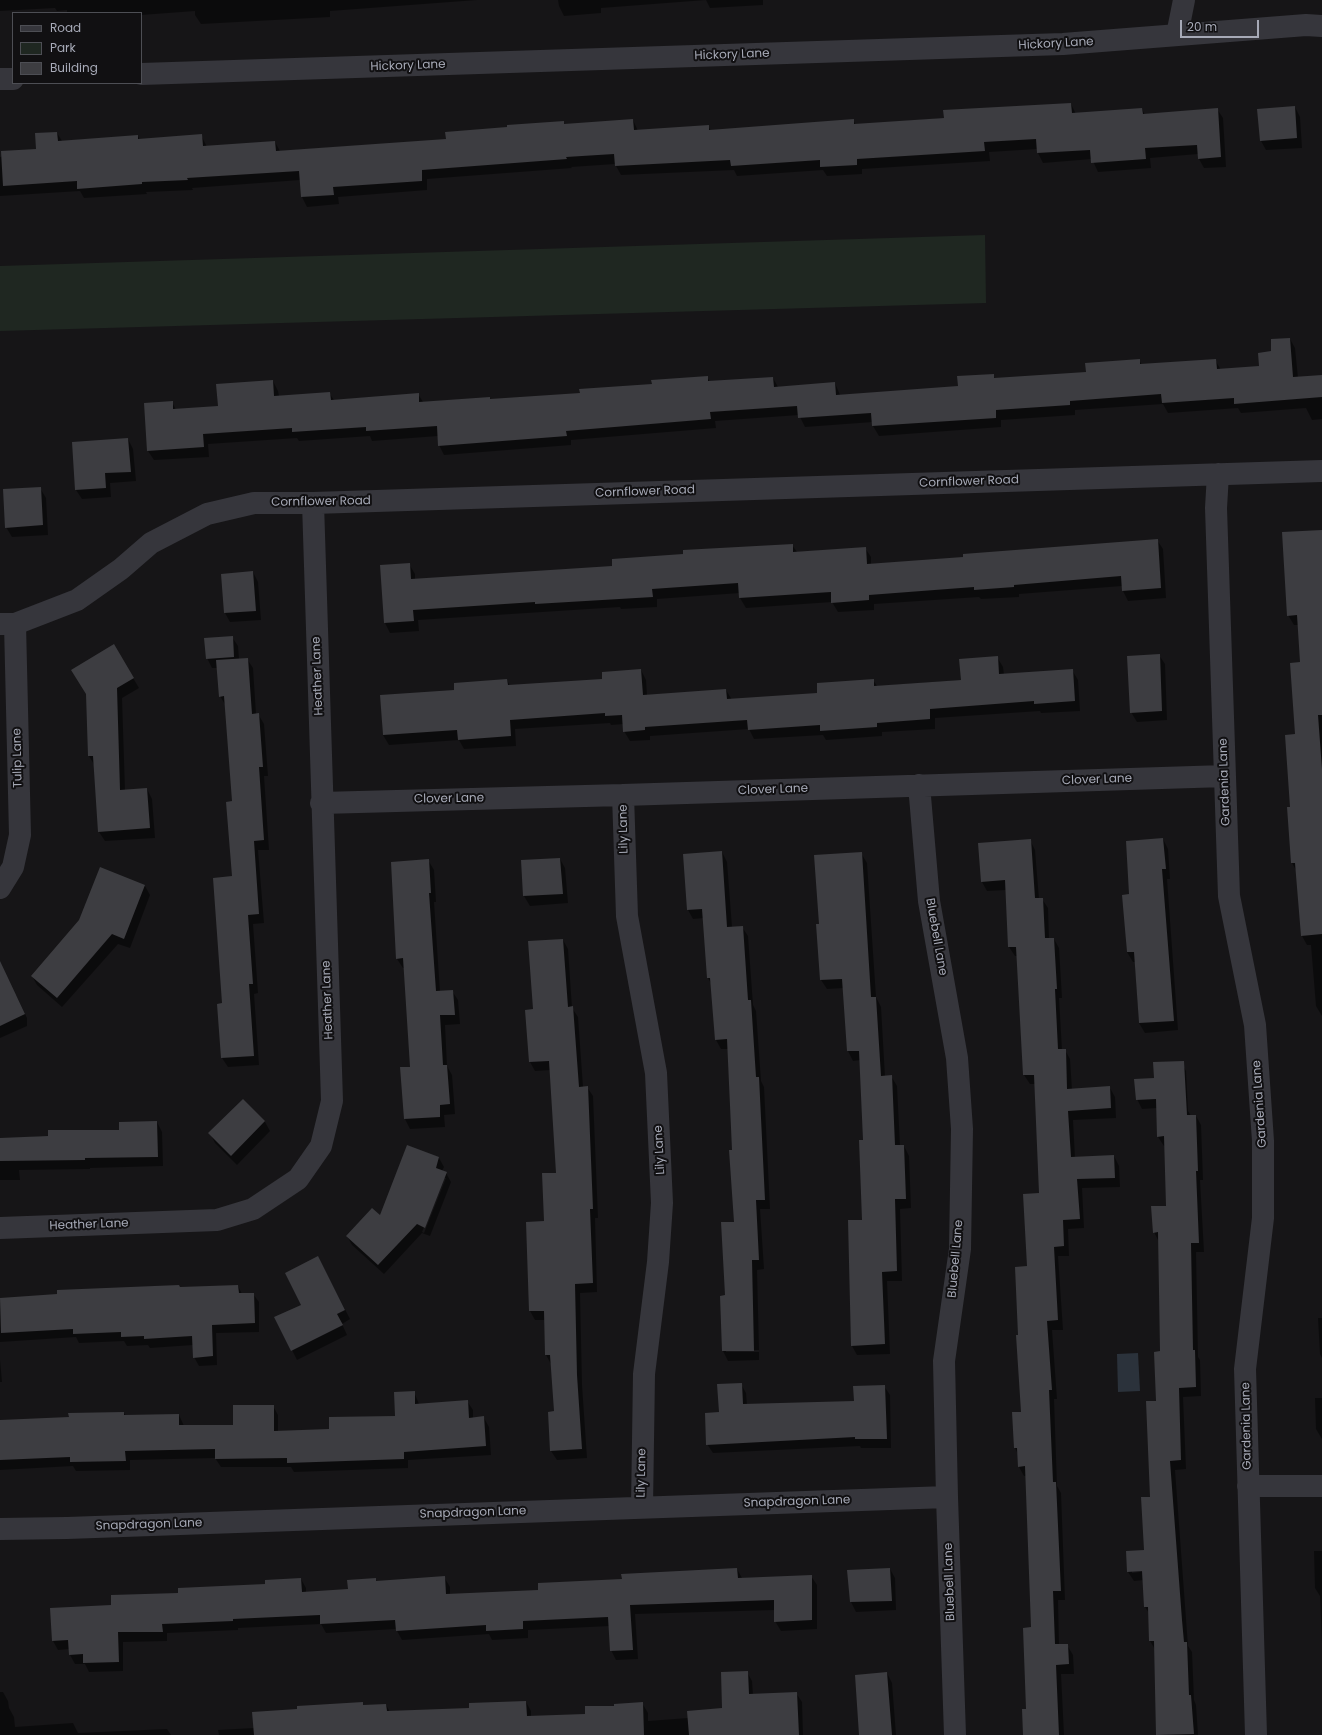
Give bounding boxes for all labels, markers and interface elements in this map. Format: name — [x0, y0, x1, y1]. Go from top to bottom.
legend — [12, 12, 142, 84]
scale bar — [1182, 12, 1261, 38]
text: 20 m — [1187, 18, 1217, 35]
text: Road — [50, 19, 81, 36]
street label: Hickory Lane — [1018, 35, 1094, 53]
text: Park — [50, 39, 76, 56]
street label: Hickory Lane — [694, 46, 770, 64]
street label: Hickory Lane — [370, 57, 446, 75]
text: Building — [50, 59, 98, 76]
street label: Cornflower Road — [919, 473, 1019, 491]
street label: Cornflower Road — [595, 483, 695, 501]
street label: Cornflower Road — [271, 494, 371, 510]
street label: Heather Lane — [309, 636, 327, 716]
street label: Tulip Lane — [10, 728, 26, 788]
street label: Gardenia Lane — [1216, 738, 1234, 826]
street label: Clover Lane — [1062, 772, 1132, 788]
street label: Clover Lane — [738, 782, 808, 798]
street label: Clover Lane — [414, 791, 484, 807]
street label: Lily Lane — [616, 804, 632, 854]
street label: Bluebell Lane — [922, 897, 950, 977]
street label: Heather Lane — [319, 960, 337, 1040]
street label: Gardenia Lane — [1250, 1060, 1270, 1148]
street label: Lily Lane — [652, 1125, 668, 1175]
street label: Heather Lane — [49, 1216, 129, 1234]
street label: Bluebell Lane — [945, 1219, 967, 1299]
street label: Gardenia Lane — [1239, 1382, 1255, 1470]
street label: Lily Lane — [634, 1448, 650, 1498]
street label: Snapdragon Lane — [743, 1493, 851, 1511]
street label: Snapdragon Lane — [419, 1504, 527, 1522]
street label: Snapdragon Lane — [95, 1516, 203, 1534]
street label: Bluebell Lane — [941, 1543, 959, 1621]

